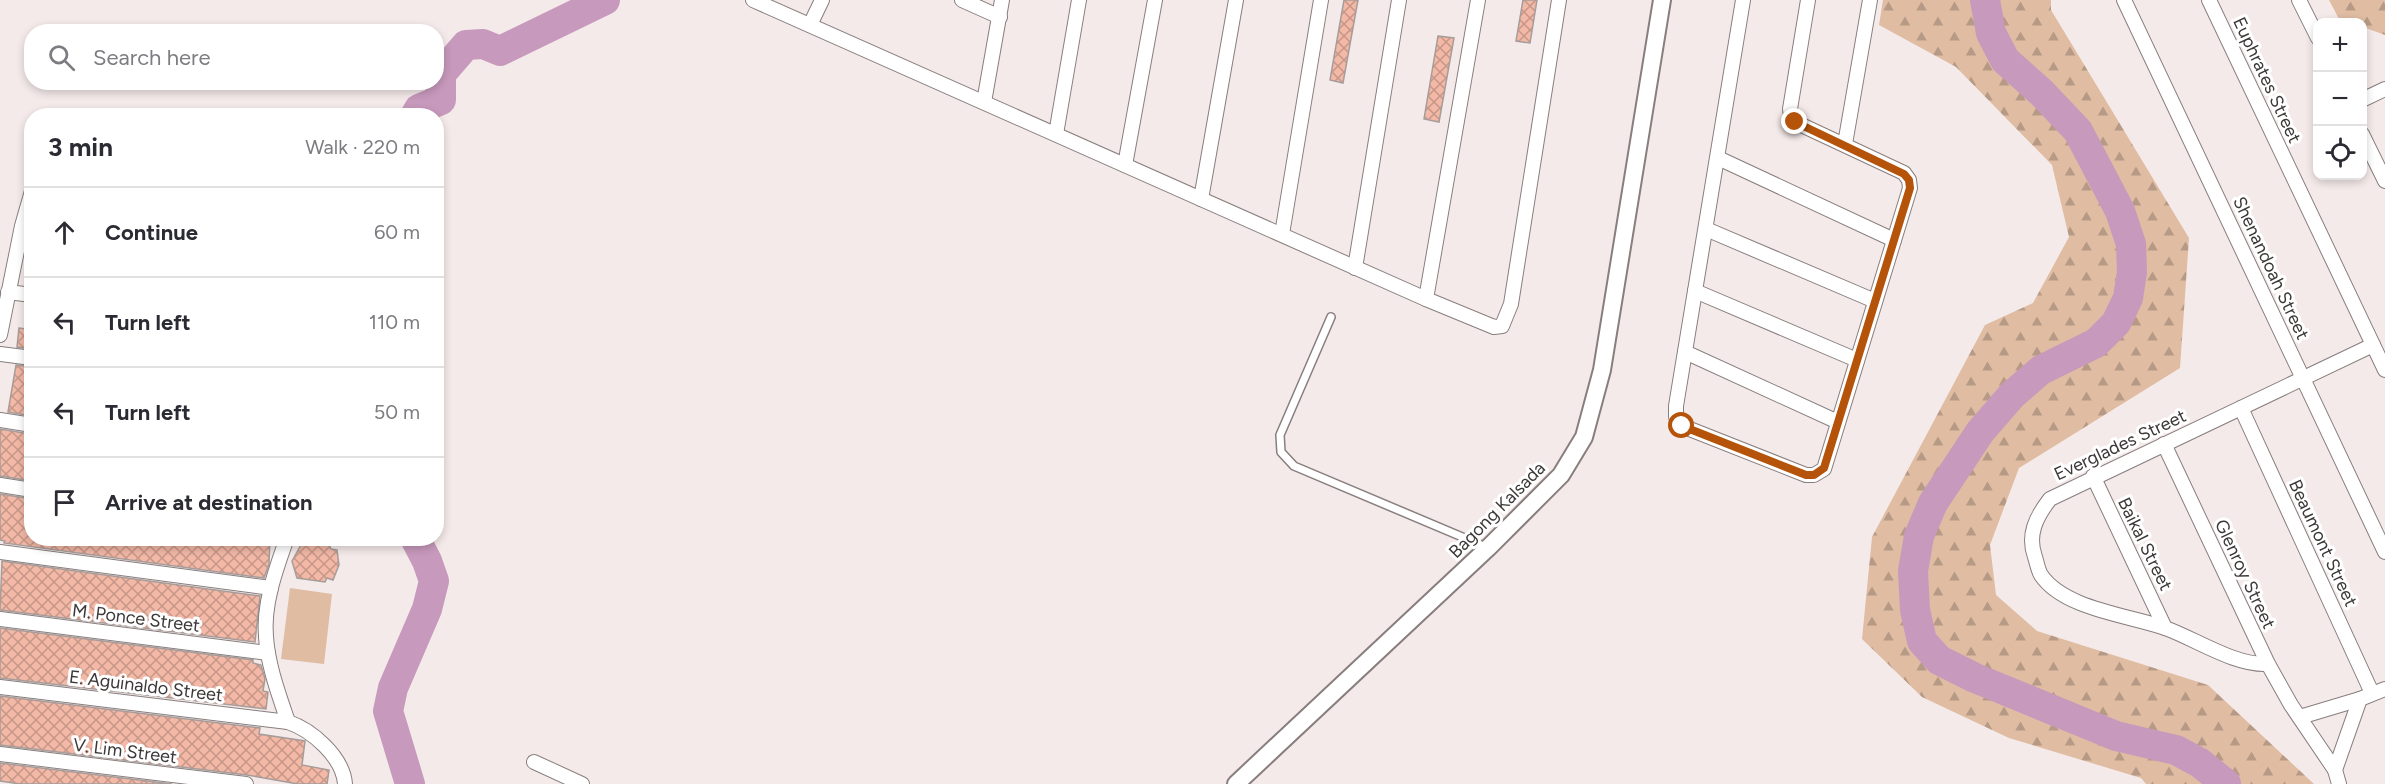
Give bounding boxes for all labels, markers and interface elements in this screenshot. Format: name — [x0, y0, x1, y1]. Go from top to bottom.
street label: Euphrates Street — [2228, 14, 2306, 147]
map controls — [2313, 18, 2367, 180]
button: + — [2313, 18, 2367, 72]
search box — [24, 24, 444, 90]
icon: search — [45, 41, 78, 74]
text: Search here — [93, 44, 211, 71]
button: − — [2313, 72, 2367, 126]
route end — [1781, 108, 1807, 134]
button: locate — [2313, 126, 2367, 180]
text: 3 min — [48, 131, 113, 163]
text: Walk · 220 m — [305, 135, 420, 159]
street label: Shenandoah Street — [2228, 193, 2314, 343]
icon: ahead — [48, 216, 81, 249]
text: Continue — [105, 219, 198, 246]
text: 60 m — [374, 220, 420, 244]
icon: left — [48, 306, 81, 339]
text: Turn left — [105, 309, 191, 336]
text: 110 m — [369, 310, 420, 334]
icon: left — [48, 396, 81, 429]
text: Turn left — [105, 399, 191, 426]
text: 50 m — [374, 400, 420, 424]
street label: Everglades Street — [2051, 405, 2190, 485]
route start — [1668, 412, 1694, 438]
street label: Bagong Kalsada — [1444, 457, 1550, 563]
street label: Beaumont Street — [2284, 476, 2362, 610]
icon: arrive — [48, 486, 81, 519]
text: Arrive at destination — [105, 489, 313, 516]
street label: Baikal Street — [2113, 494, 2177, 594]
street label: Glenroy Street — [2210, 516, 2280, 632]
street label: M. Ponce Street — [71, 599, 201, 637]
street label: E. Aguinaldo Street — [68, 666, 224, 706]
street label: V. Lim Street — [72, 734, 178, 768]

